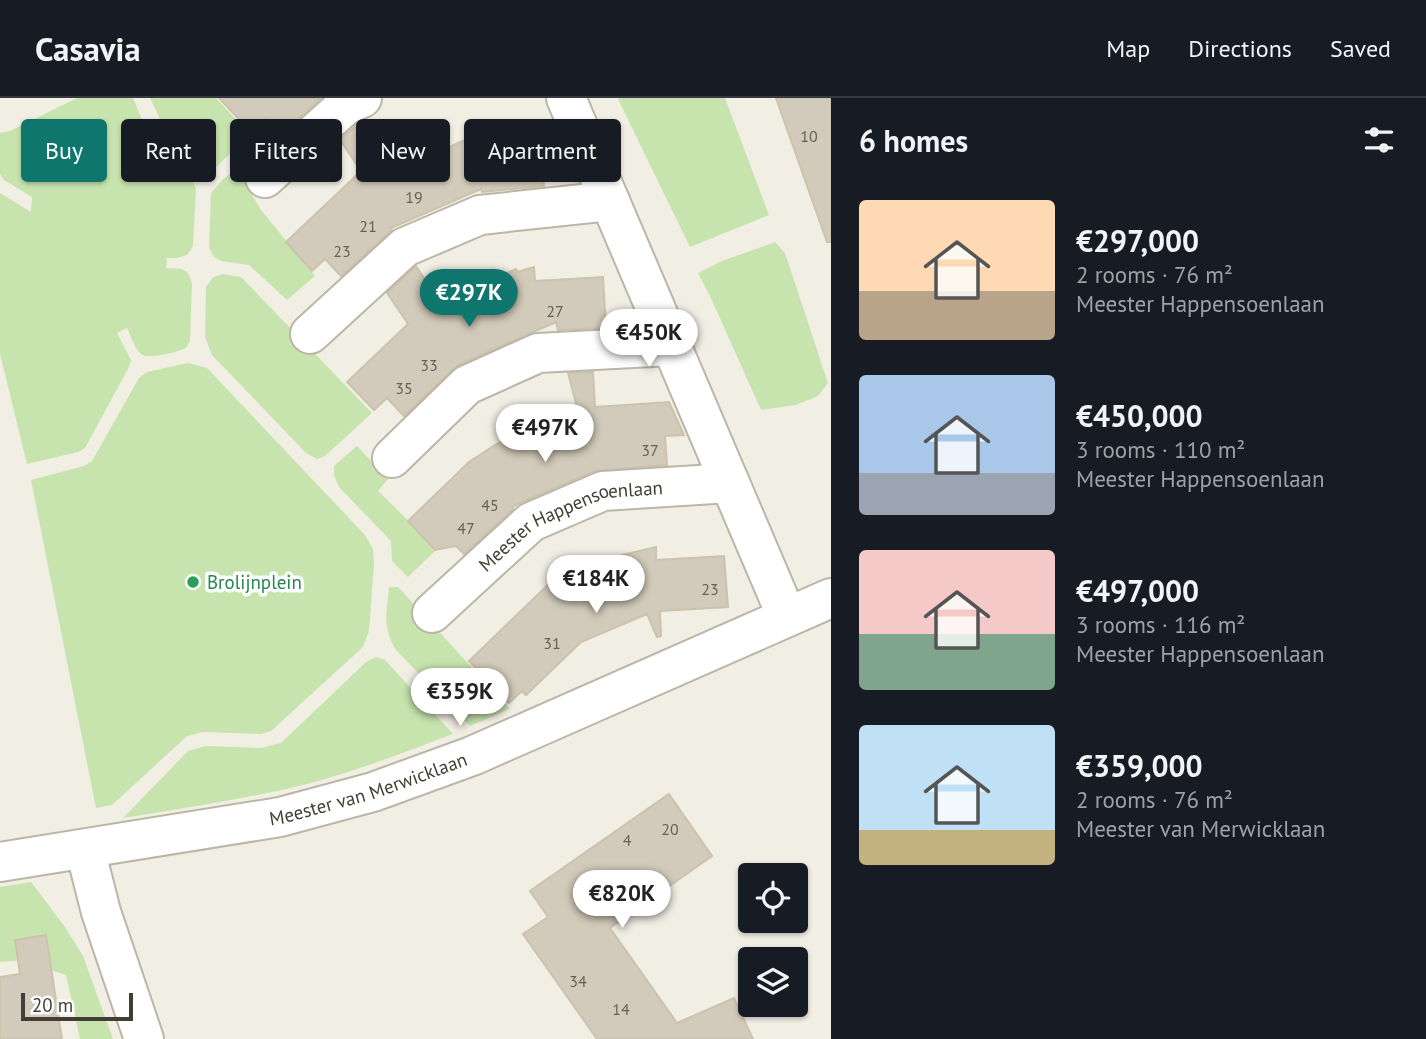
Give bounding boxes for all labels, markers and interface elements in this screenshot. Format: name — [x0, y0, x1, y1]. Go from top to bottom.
text: Casavia — [35, 27, 141, 70]
text: Map — [1106, 33, 1150, 64]
text: Directions — [1188, 33, 1292, 64]
text: Saved — [1330, 33, 1391, 64]
chip: Buy — [21, 119, 107, 182]
chip: Rent — [121, 119, 216, 182]
chip: Filters — [230, 119, 342, 182]
chip: New — [356, 119, 450, 182]
chip: Apartment — [464, 119, 621, 182]
text: 6 homes — [859, 121, 968, 160]
icon: filters — [1360, 121, 1398, 159]
house number: 10 — [800, 126, 818, 146]
house number: 19 — [405, 187, 423, 207]
house number: 21 — [359, 216, 377, 236]
text: €297,000 — [1076, 221, 1199, 260]
icon: home — [915, 228, 999, 312]
house number: 23 — [333, 241, 351, 261]
text: 2 rooms · 76 m² — [1076, 260, 1233, 289]
pin: €297K — [420, 270, 518, 329]
text: €297K — [436, 277, 502, 306]
text: Meester Happensoenlaan — [1076, 289, 1325, 318]
house number: 27 — [546, 301, 564, 321]
pin: €450K — [600, 310, 698, 369]
text: €450K — [616, 317, 682, 346]
house number: 33 — [420, 355, 438, 375]
house number: 35 — [395, 378, 413, 398]
text: €450,000 — [1076, 396, 1203, 435]
icon: home — [915, 403, 999, 487]
pin: €497K — [496, 404, 594, 464]
text: €497K — [512, 412, 578, 441]
text: 3 rooms · 110 m² — [1076, 435, 1245, 464]
house number: 37 — [641, 440, 659, 460]
text: Meester Happensoenlaan — [1076, 464, 1325, 493]
street label: Meester Happensoenlaan — [473, 475, 664, 576]
house number: 45 — [481, 495, 499, 515]
house number: 47 — [457, 518, 475, 538]
pin: €184K — [547, 556, 645, 615]
text: €184K — [563, 563, 629, 592]
place label: Brolijnplein — [207, 570, 302, 594]
text: €497,000 — [1076, 571, 1199, 610]
marker: Brolijnplein — [185, 574, 201, 590]
icon: home — [915, 578, 999, 662]
house number: 23 — [701, 579, 719, 599]
text: 3 rooms · 116 m² — [1076, 610, 1245, 639]
house number: 31 — [543, 633, 561, 653]
text: Meester Happensoenlaan — [1076, 639, 1325, 668]
pin: €359K — [411, 668, 509, 728]
text: €359K — [427, 676, 493, 705]
text: €359,000 — [1076, 746, 1203, 785]
street label: Meester van Merwicklaan — [268, 747, 470, 831]
icon: home — [915, 753, 999, 837]
text: 2 rooms · 76 m² — [1076, 785, 1233, 814]
text: Meester van Merwicklaan — [1076, 814, 1325, 843]
house number: 20 — [661, 819, 679, 839]
house number: 4 — [623, 830, 632, 850]
map controls — [738, 863, 808, 1017]
button: locate — [738, 863, 808, 933]
pin: €820K — [573, 870, 671, 930]
text: €820K — [589, 878, 655, 907]
button: layers — [738, 947, 808, 1017]
house number: 34 — [569, 971, 587, 991]
scale bar — [21, 990, 133, 1022]
text: 20 m — [32, 993, 73, 1017]
house number: 14 — [612, 999, 630, 1019]

